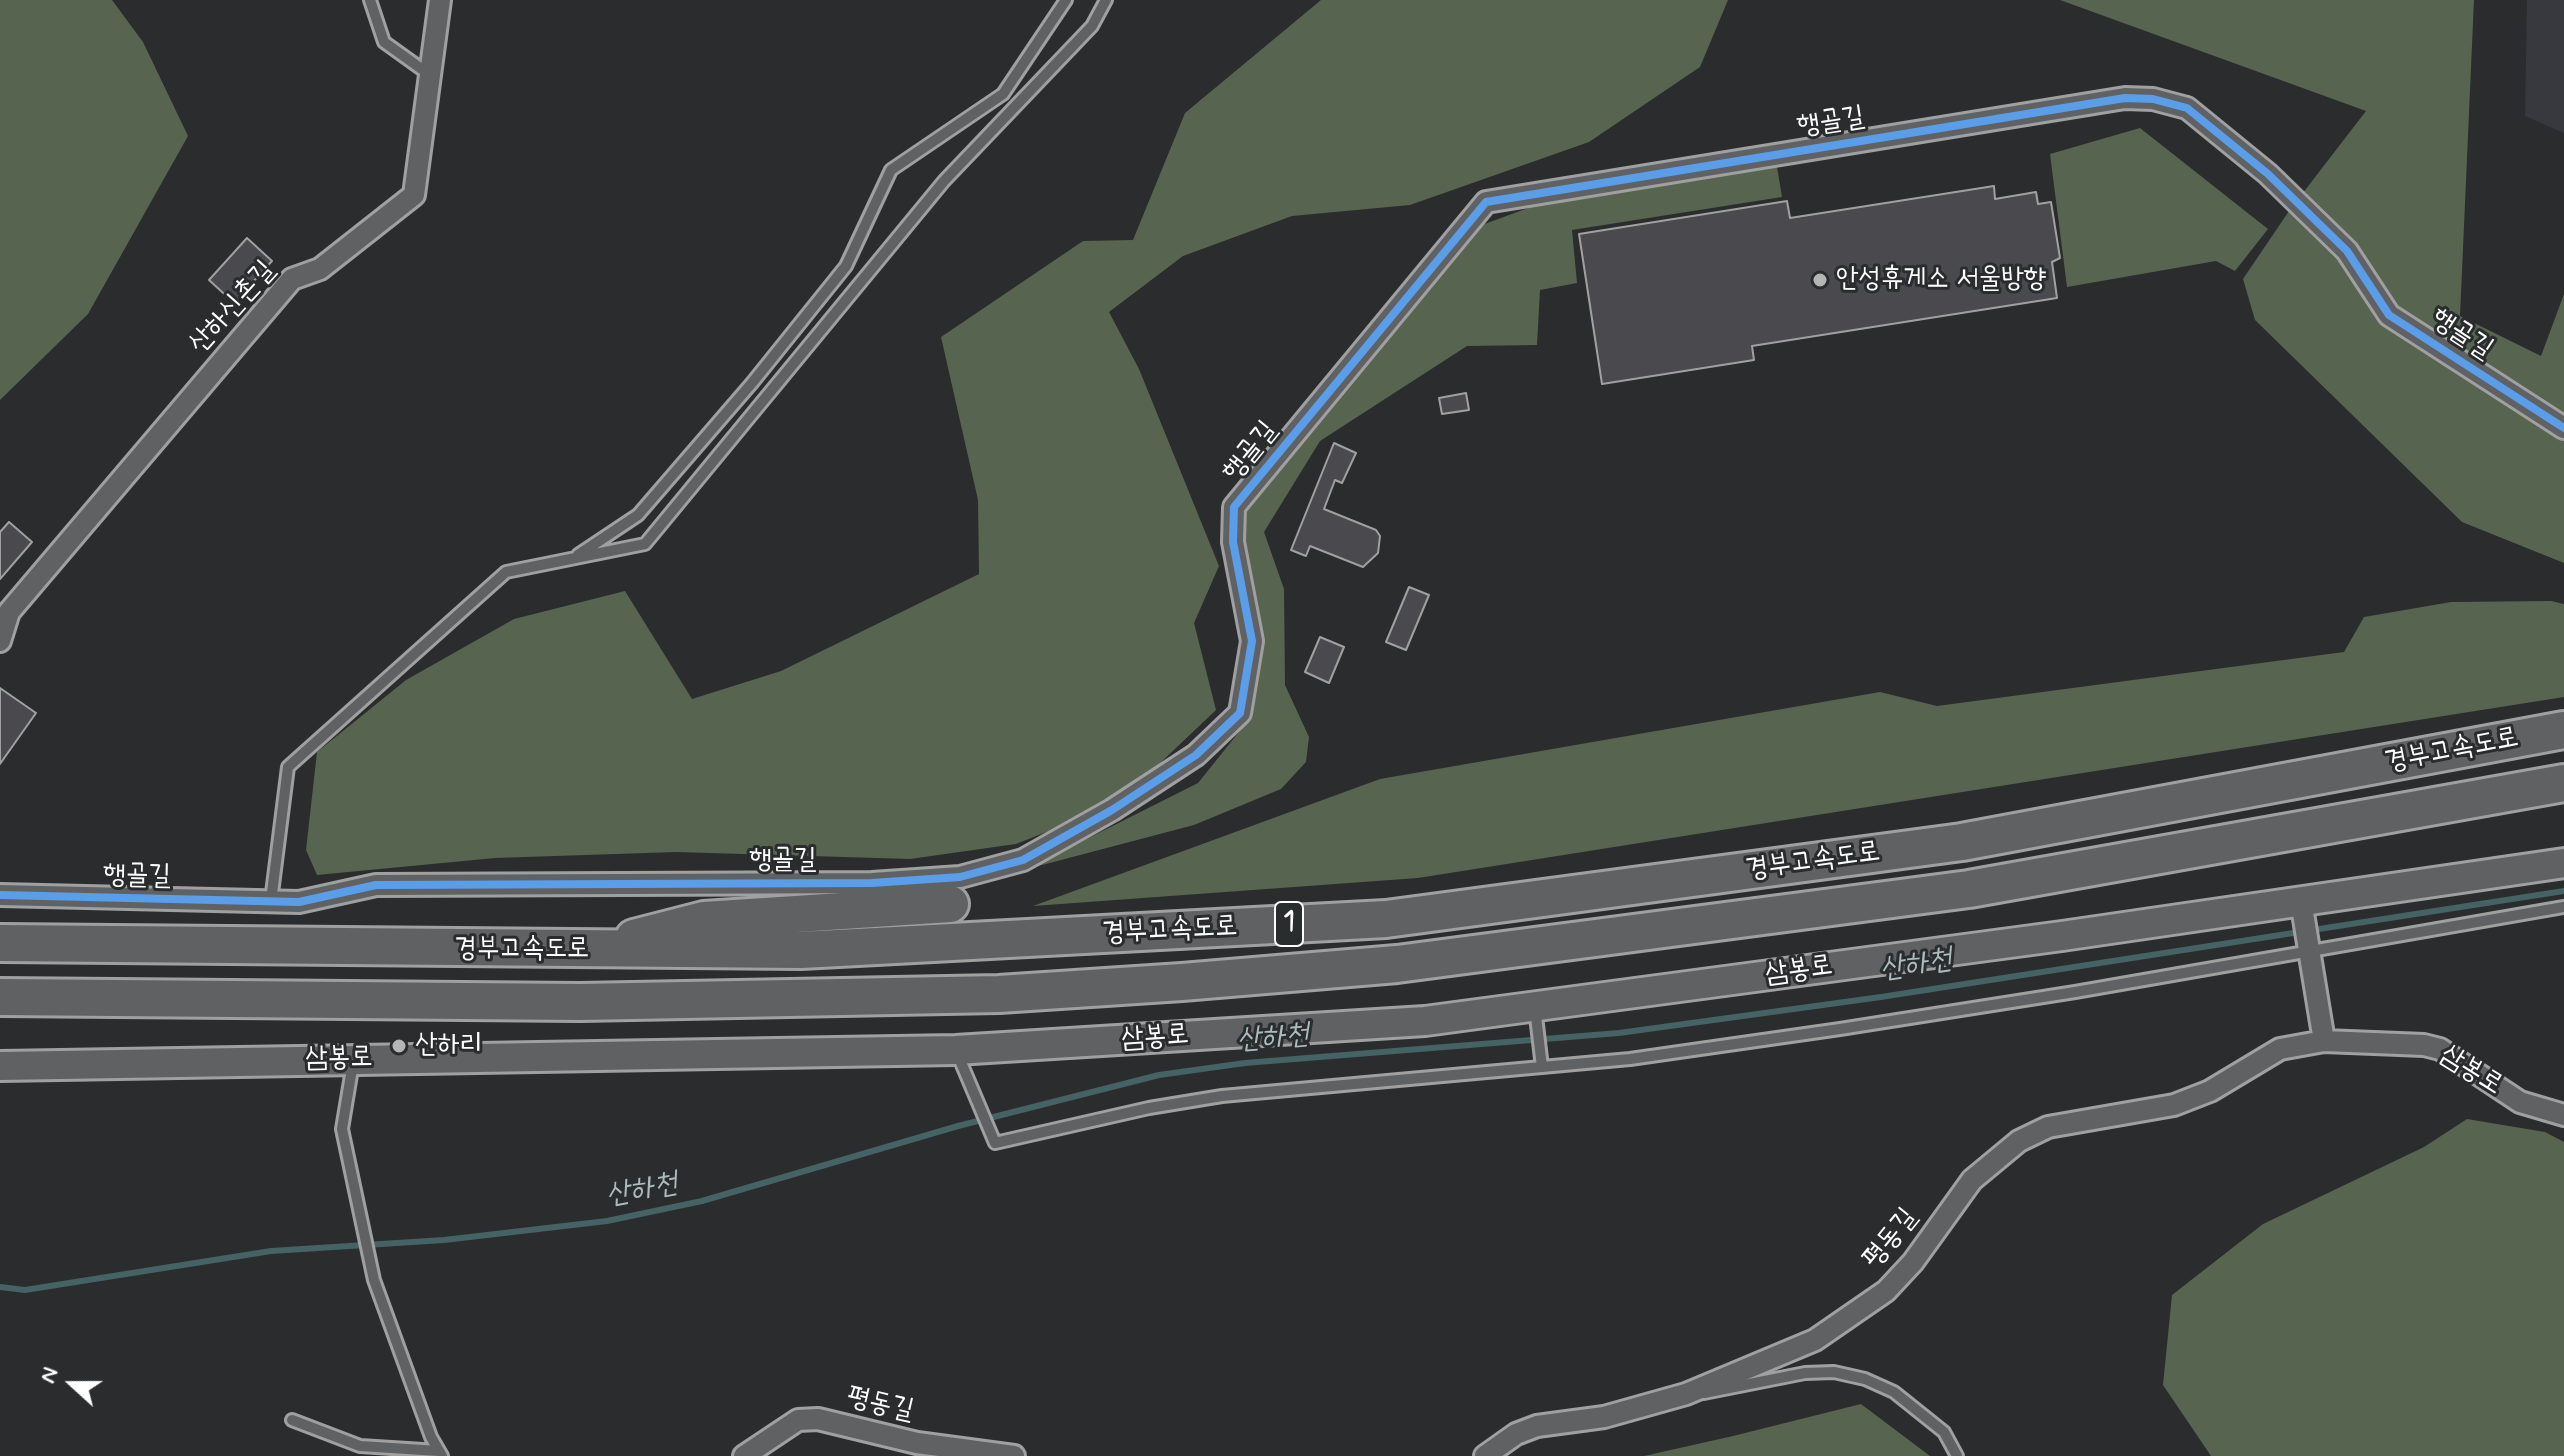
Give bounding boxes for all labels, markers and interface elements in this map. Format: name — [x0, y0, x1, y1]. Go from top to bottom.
street label: 행골길 — [1795, 101, 1867, 145]
street label: 산하신촌길 — [183, 255, 283, 361]
place label: 안성휴게소 서울방향 — [1836, 263, 2046, 297]
marker: 안성휴게소 서울방향 — [1811, 271, 1829, 289]
street label: 행골길 — [2424, 303, 2498, 367]
street label: 행골길 — [1217, 415, 1285, 489]
street label: 경부고속도로 — [2382, 722, 2522, 780]
street label: 경부고속도로 — [1744, 836, 1882, 888]
street label: 행골길 — [749, 844, 817, 878]
street label: 행골길 — [103, 860, 171, 894]
road number: 1 — [1275, 902, 1303, 946]
street label: 경부고속도로 — [1102, 911, 1238, 951]
street label: 경부고속도로 — [454, 933, 590, 967]
water label: 산하천 — [1877, 943, 1955, 989]
street label: 삼봉로 — [1763, 950, 1835, 992]
water label: 산하천 — [1235, 1018, 1311, 1060]
street label: 삼봉로 — [1120, 1019, 1190, 1057]
place label: 산하리 — [415, 1029, 483, 1063]
marker: 산하리 — [390, 1037, 408, 1055]
street label: 삼봉로 — [2433, 1039, 2509, 1103]
street label: 삼봉로 — [305, 1042, 373, 1076]
water label: 산하천 — [603, 1166, 681, 1216]
street label: 평동길 — [1857, 1202, 1925, 1276]
north arrow — [32, 1344, 112, 1424]
text: N — [34, 1364, 65, 1387]
street label: 평동길 — [843, 1381, 917, 1429]

